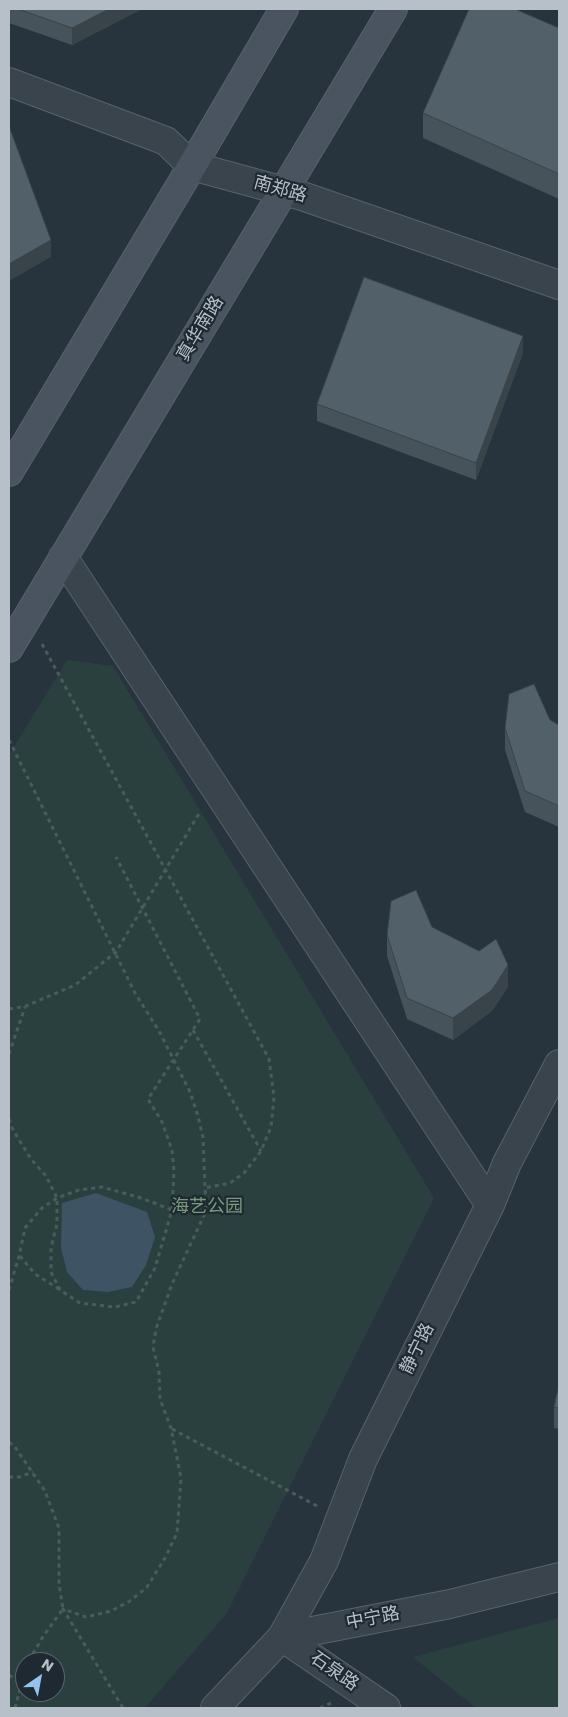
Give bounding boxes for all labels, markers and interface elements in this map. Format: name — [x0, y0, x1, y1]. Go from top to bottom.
street label: 南郑路 — [251, 172, 309, 208]
street label: 真华南路 — [173, 293, 229, 365]
park label: 海艺公园 — [171, 1196, 243, 1218]
street label: 静宁路 — [396, 1320, 440, 1378]
street label: 中宁路 — [344, 1603, 402, 1635]
street label: 石泉路 — [306, 1648, 362, 1696]
north arrow — [15, 1652, 65, 1702]
text: N — [38, 1654, 57, 1677]

